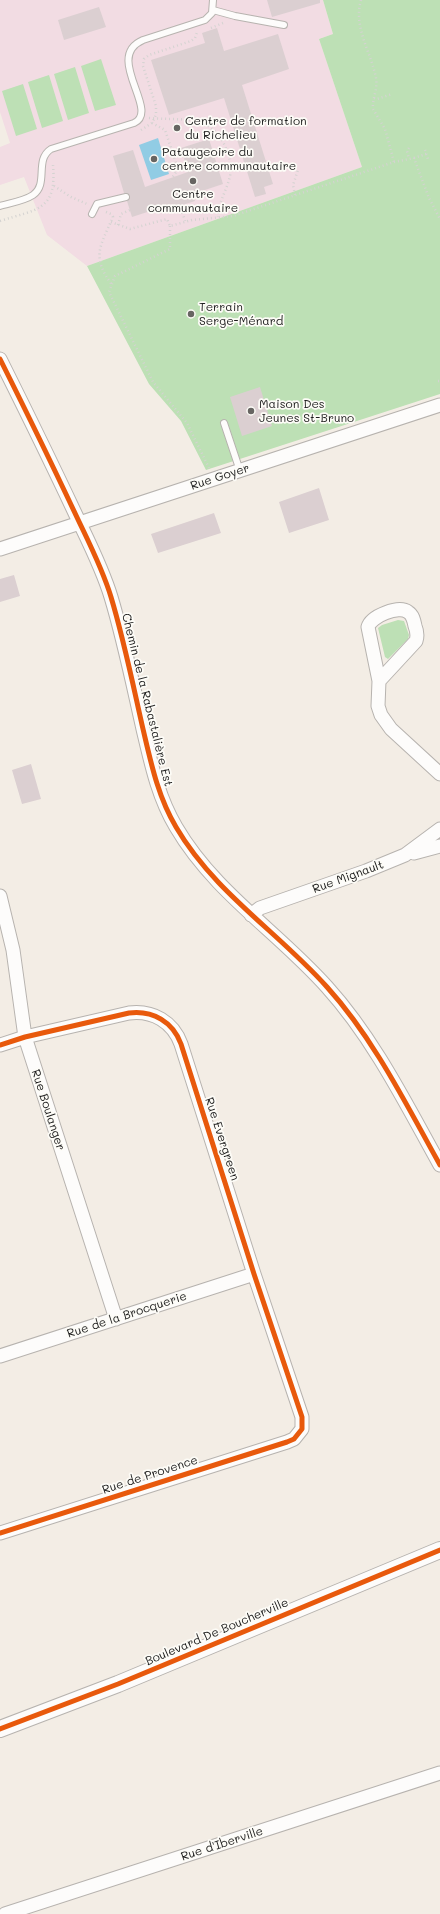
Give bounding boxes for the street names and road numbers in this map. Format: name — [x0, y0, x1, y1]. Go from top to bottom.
street label: Rue Goyer — [189, 461, 251, 493]
street label: Chemin de la Rabastalière Est — [118, 612, 176, 788]
street label: Rue Mignault — [310, 857, 386, 897]
street label: Rue Boulanger — [28, 1068, 68, 1152]
street label: Rue Evergreen — [202, 1096, 242, 1182]
street label: Rue de la Brocquerie — [65, 1289, 189, 1341]
street label: Rue de Provence — [100, 1453, 200, 1497]
street label: Boulevard De Boucherville — [143, 1595, 291, 1669]
street label: Rue d'Iberville — [179, 1824, 265, 1864]

